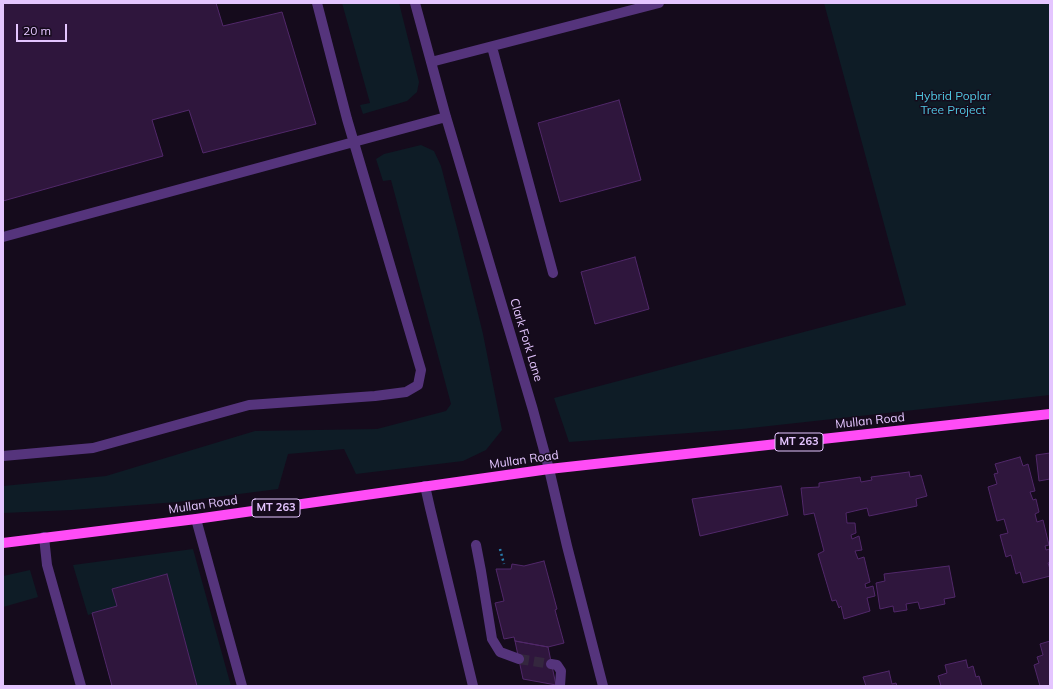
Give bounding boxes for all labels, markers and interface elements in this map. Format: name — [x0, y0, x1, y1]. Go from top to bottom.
scale bar — [18, 16, 69, 42]
text: 20 m — [23, 23, 51, 38]
park label: Hybrid Poplar Tree Project — [915, 89, 991, 117]
street label: Clark Fork Lane — [507, 297, 545, 383]
street label: Mullan Road — [835, 410, 905, 432]
road number: MT 263 — [775, 433, 823, 451]
street label: Mullan Road — [488, 448, 560, 472]
street label: Mullan Road — [167, 493, 239, 517]
road number: MT 263 — [252, 499, 300, 517]

